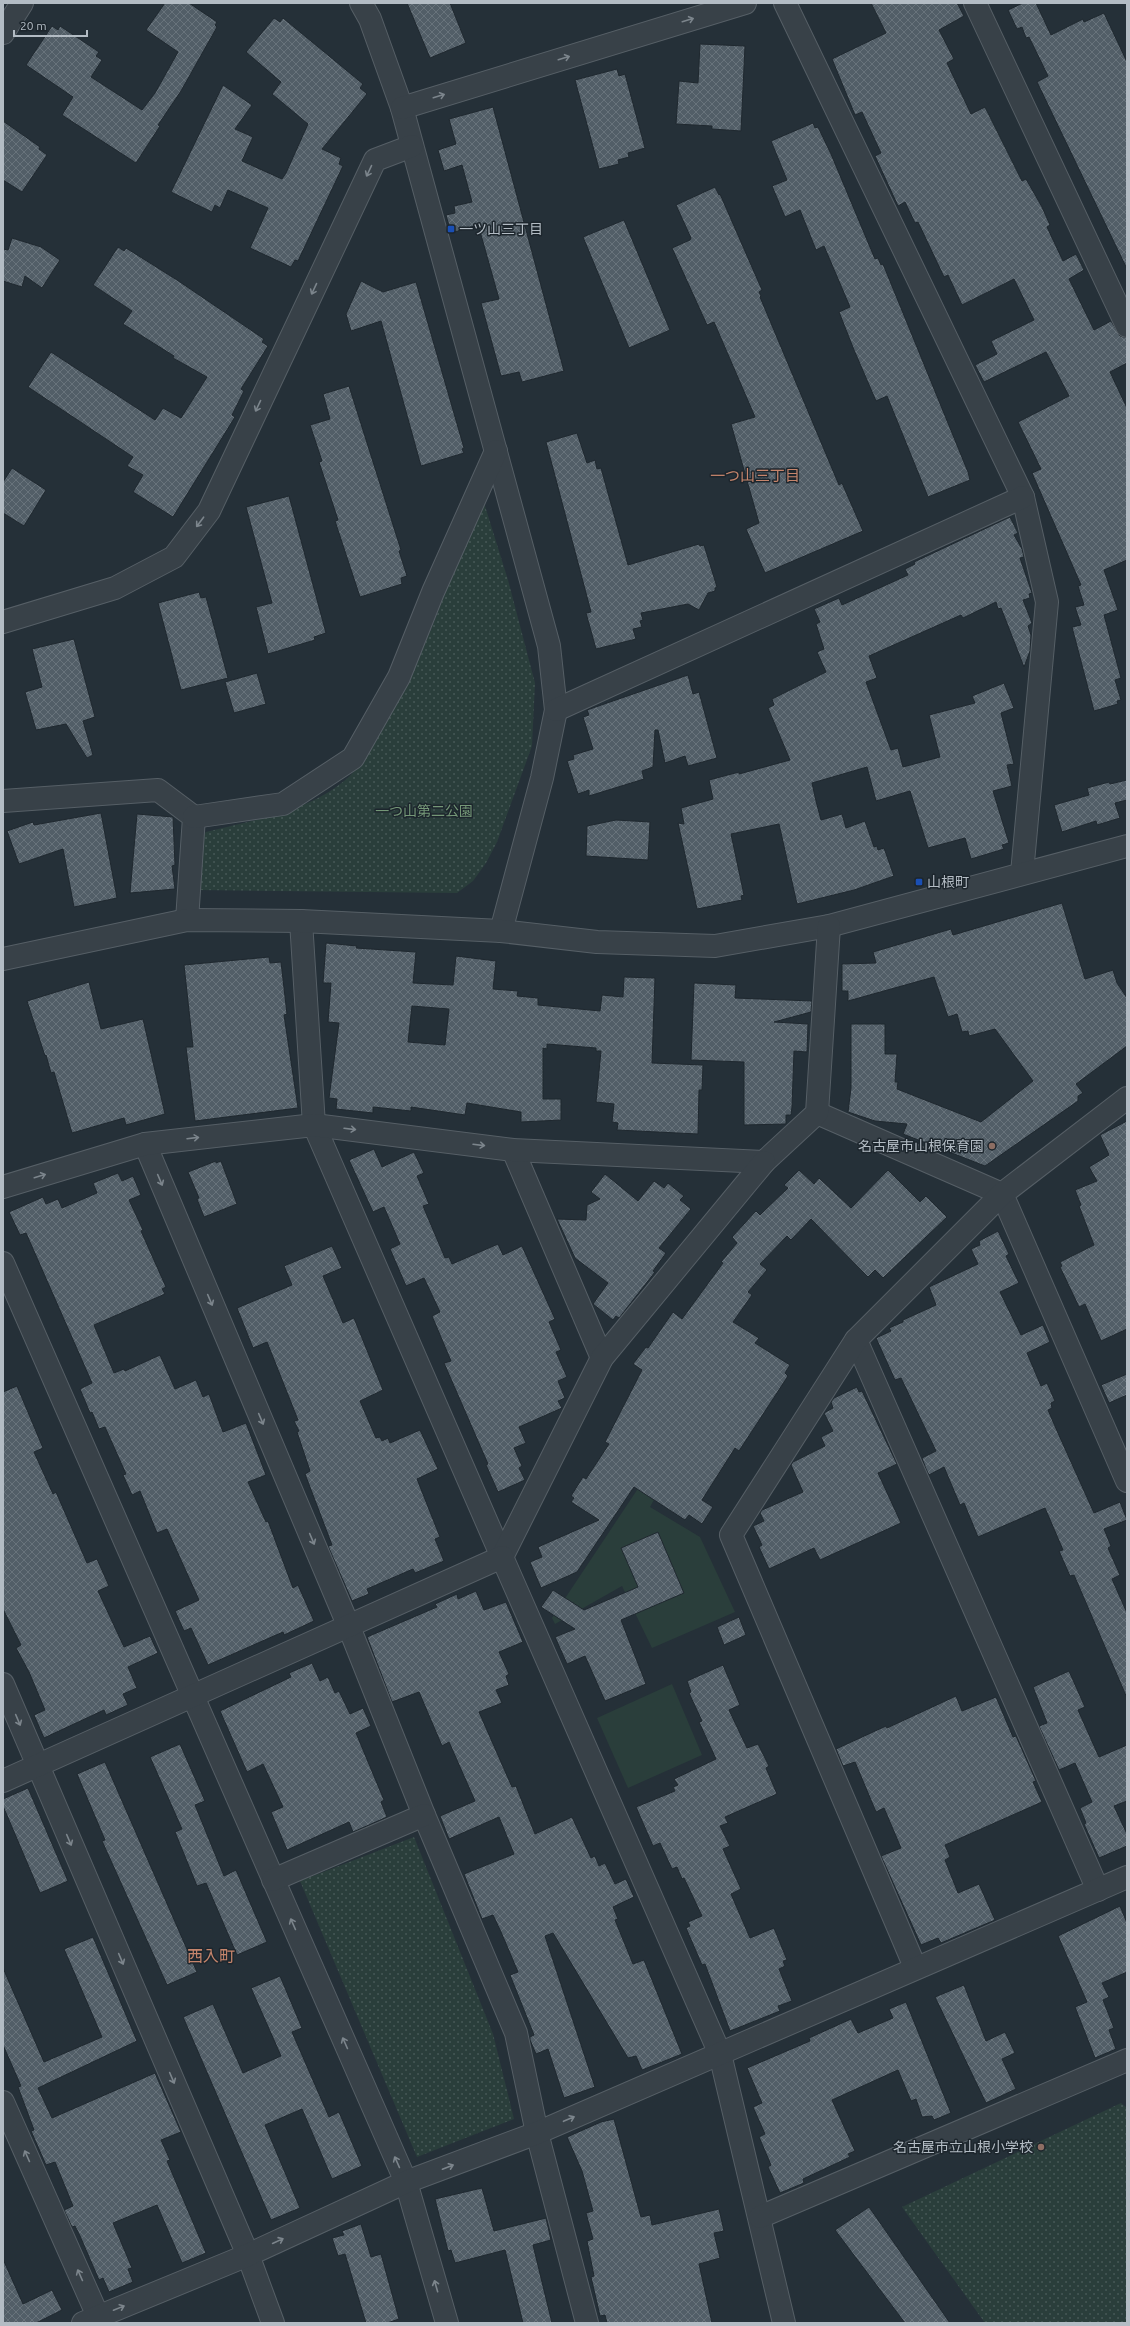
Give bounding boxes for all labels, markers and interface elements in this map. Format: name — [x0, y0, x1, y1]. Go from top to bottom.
scale bar — [14, 12, 87, 38]
one-way arrow — [681, 16, 694, 23]
text: 20 m — [20, 19, 47, 32]
one-way arrow — [557, 54, 570, 61]
one-way arrow — [433, 92, 446, 99]
one-way arrow — [365, 165, 372, 177]
place label: 一ツ山三丁目 — [459, 221, 543, 237]
marker: 一ツ山三丁目 — [446, 224, 456, 234]
one-way arrow — [310, 283, 317, 295]
one-way arrow — [254, 400, 261, 412]
district label: 一つ山三丁目 — [710, 467, 800, 484]
one-way arrow — [196, 517, 204, 528]
park label: 一つ山第二公園 — [375, 803, 473, 819]
place label: 山根町 — [927, 874, 969, 890]
marker: 山根町 — [914, 877, 924, 887]
one-way arrow — [343, 1125, 356, 1133]
one-way arrow — [186, 1135, 199, 1142]
place label: 名古屋市山根保育園 — [858, 1138, 984, 1154]
marker: 名古屋市山根保育園 — [987, 1141, 997, 1151]
one-way arrow — [472, 1142, 485, 1149]
one-way arrow — [34, 1172, 47, 1179]
one-way arrow — [157, 1174, 164, 1186]
one-way arrow — [207, 1293, 215, 1305]
one-way arrow — [258, 1413, 265, 1425]
one-way arrow — [308, 1533, 316, 1545]
one-way arrow — [15, 1714, 22, 1726]
one-way arrow — [66, 1833, 73, 1845]
one-way arrow — [288, 1918, 296, 1930]
district label: 西入町 — [187, 1947, 235, 1965]
one-way arrow — [117, 1953, 125, 1965]
one-way arrow — [341, 2037, 348, 2049]
one-way arrow — [169, 2072, 176, 2084]
one-way arrow — [563, 2115, 575, 2122]
place label: 名古屋市立山根小学校 — [893, 2139, 1033, 2155]
marker: 名古屋市立山根小学校 — [1036, 2142, 1046, 2152]
one-way arrow — [23, 2150, 30, 2162]
one-way arrow — [393, 2156, 400, 2168]
one-way arrow — [442, 2162, 454, 2170]
one-way arrow — [271, 2237, 283, 2244]
one-way arrow — [75, 2269, 83, 2281]
one-way arrow — [432, 2279, 439, 2292]
one-way arrow — [113, 2304, 125, 2311]

